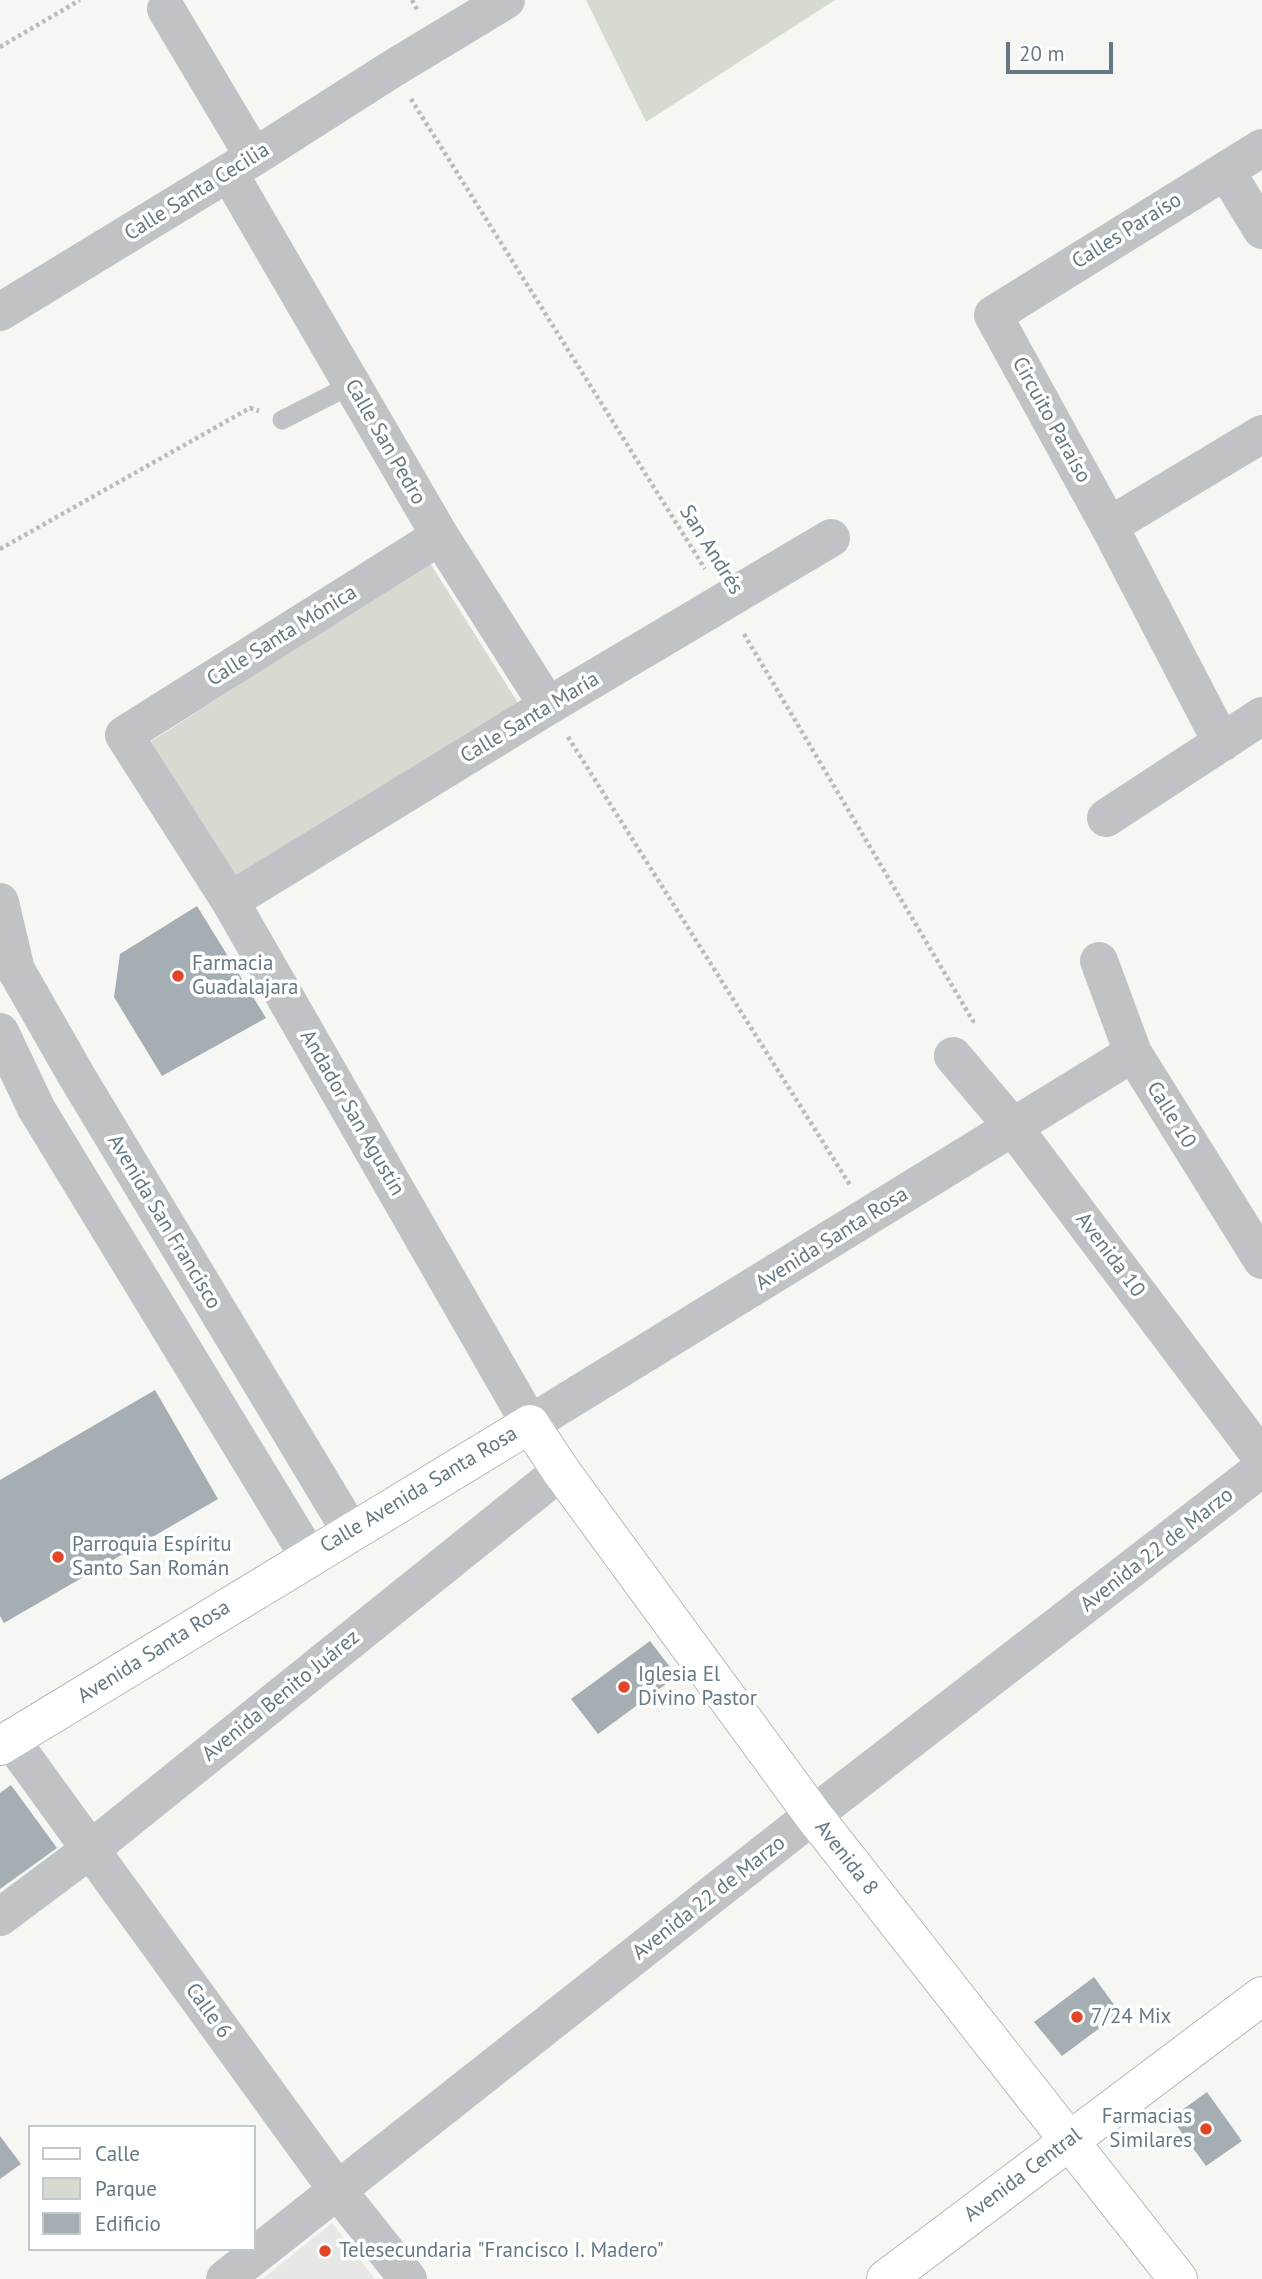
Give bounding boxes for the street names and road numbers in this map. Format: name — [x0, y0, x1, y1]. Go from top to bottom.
street label: Calle Santa Cecilia — [120, 137, 274, 247]
street label: Calles Paraíso — [1068, 187, 1186, 275]
street label: Circuito Paraíso — [1006, 353, 1096, 487]
street label: Calle San Pedro — [339, 375, 431, 509]
street label: San Andrés — [674, 501, 748, 599]
street label: Calle Santa Mónica — [203, 580, 361, 692]
street label: Calle Santa María — [456, 667, 604, 769]
street label: Andador San Agustín — [294, 1026, 410, 1200]
street label: Calle 10 — [1141, 1077, 1201, 1153]
street label: Avenida San Francisco — [102, 1130, 226, 1314]
street label: Avenida Santa Rosa — [751, 1182, 913, 1296]
street label: Avenida 10 — [1070, 1208, 1150, 1302]
street label: Calle Avenida Santa Rosa — [316, 1421, 522, 1559]
street label: Avenida 22 de Marzo — [1076, 1482, 1238, 1618]
street label: Avenida Santa Rosa — [73, 1595, 235, 1709]
street label: Avenida Benito Juárez — [197, 1625, 365, 1767]
street label: Avenida 8 — [809, 1816, 883, 1900]
street label: Avenida 22 de Marzo — [628, 1830, 790, 1966]
street label: Calle 6 — [180, 1979, 236, 2043]
street label: Avenida Central — [959, 2123, 1087, 2227]

